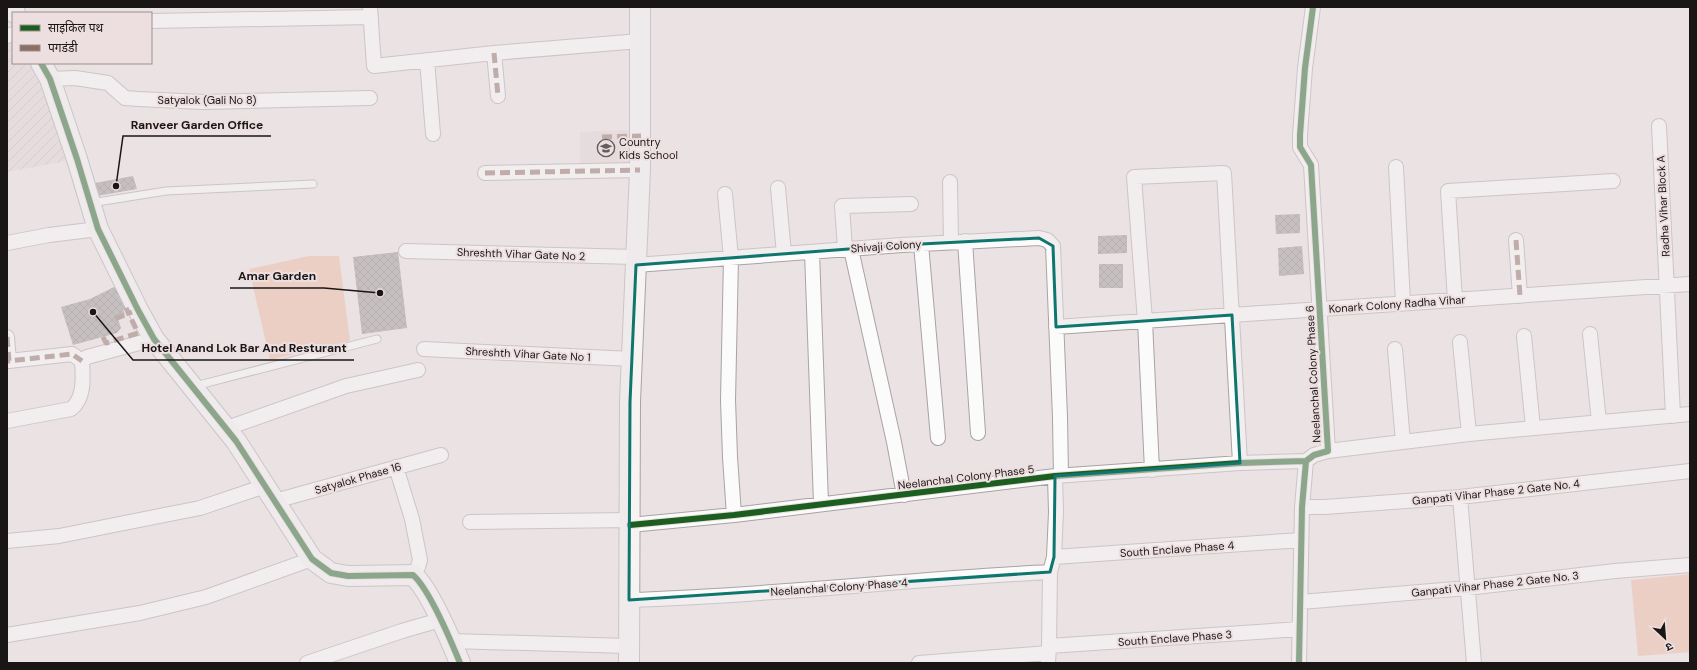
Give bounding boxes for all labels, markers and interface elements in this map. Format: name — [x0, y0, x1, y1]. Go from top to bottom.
legend — [12, 12, 152, 64]
text: साइकिल पथ — [48, 20, 104, 36]
text: पगडंडी — [48, 40, 78, 56]
street label: Satyalok (Gali No 8) — [158, 93, 256, 107]
callout: Ranveer Garden Office — [123, 112, 271, 136]
text: Ranveer Garden Office — [131, 117, 263, 133]
place label: Country Kids School — [619, 135, 678, 162]
school or university icon: Country Kids School — [596, 138, 616, 158]
street label: Radha Vihar Block A — [1653, 155, 1673, 257]
street label: Shivaji Colony — [850, 237, 922, 255]
street label: Shreshth Vihar Gate No 2 — [457, 245, 585, 263]
callout: Amar Garden — [230, 264, 324, 288]
text: Amar Garden — [238, 268, 316, 284]
street label: Konark Colony Radha Vihar — [1328, 292, 1466, 316]
street label: Neelanchal Colony Phase 6 — [1302, 305, 1324, 443]
callout: Hotel Anand Lok Bar And Resturant — [133, 336, 354, 360]
text: Hotel Anand Lok Bar And Resturant — [141, 340, 347, 356]
street label: Shreshth Vihar Gate No 1 — [465, 344, 591, 364]
street label: Satyalok Phase 16 — [313, 459, 403, 497]
street label: Neelanchal Colony Phase 5 — [897, 462, 1035, 492]
street label: Ganpati Vihar Phase 2 Gate No. 4 — [1411, 476, 1581, 508]
street label: South Enclave Phase 4 — [1119, 538, 1235, 560]
street label: Ganpati Vihar Phase 2 Gate No. 3 — [1411, 568, 1579, 600]
street label: Neelanchal Colony Phase 4 — [770, 575, 908, 599]
north arrow — [1645, 618, 1685, 658]
street label: South Enclave Phase 3 — [1117, 627, 1233, 649]
text: उ — [1663, 639, 1675, 655]

